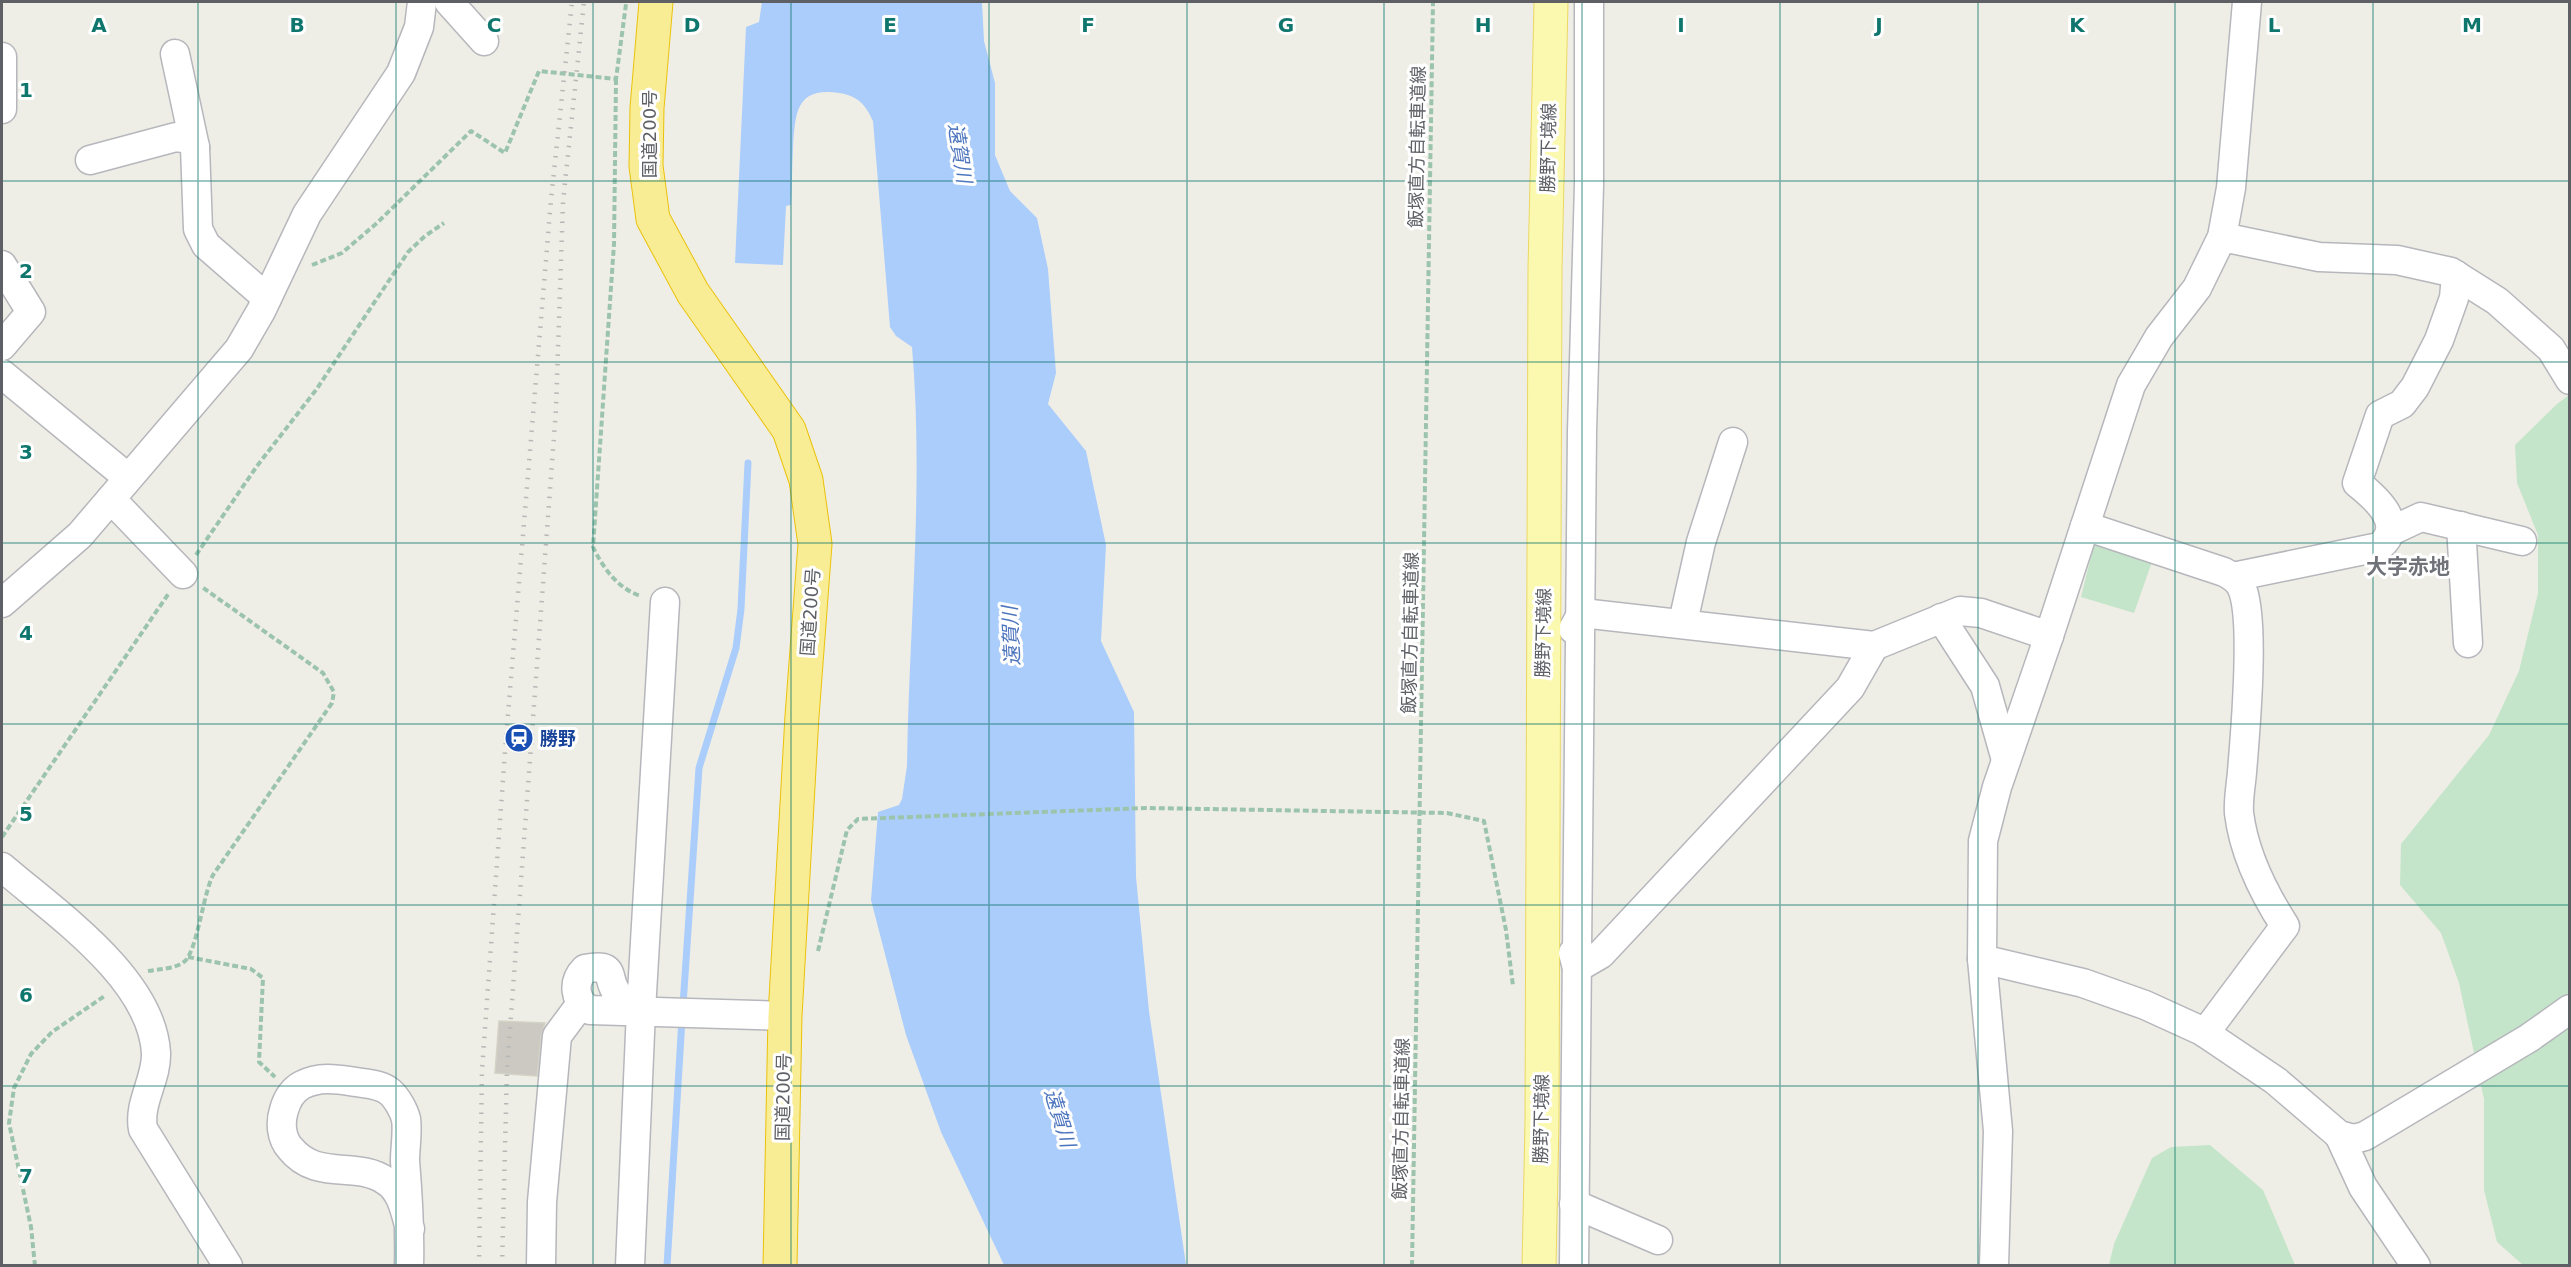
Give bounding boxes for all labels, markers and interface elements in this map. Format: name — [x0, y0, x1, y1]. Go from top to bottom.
text: A — [91, 13, 107, 37]
text: B — [289, 13, 305, 37]
text: C — [487, 13, 501, 37]
text: D — [684, 13, 700, 37]
text: E — [883, 13, 897, 37]
text: F — [1081, 13, 1095, 37]
text: G — [1278, 13, 1294, 37]
text: H — [1475, 13, 1491, 37]
text: I — [1677, 13, 1685, 37]
text: J — [1873, 13, 1883, 37]
text: K — [2069, 13, 2086, 37]
text: L — [2268, 13, 2281, 37]
text: M — [2462, 13, 2482, 37]
street label: 飯塚直方自転車道線 — [1405, 66, 1429, 228]
text: 1 — [19, 78, 33, 102]
street label: 国道200号 — [639, 90, 660, 178]
street label: 勝野下境線 — [1537, 103, 1559, 193]
water label: 遠賀川 — [943, 121, 977, 186]
text: 2 — [19, 259, 33, 283]
text: 3 — [19, 440, 33, 464]
street label: 飯塚直方自転車道線 — [1398, 552, 1422, 714]
district label: 大字赤地 — [2366, 555, 2450, 579]
street label: 国道200号 — [796, 567, 824, 657]
street label: 勝野下境線 — [1532, 588, 1554, 678]
water label: 遠賀川 — [997, 603, 1025, 667]
text: 4 — [19, 621, 33, 645]
station icon: 勝野 — [503, 722, 535, 754]
place label: 勝野 — [540, 728, 576, 749]
text: 5 — [19, 802, 33, 826]
text: 6 — [19, 983, 33, 1007]
street label: 飯塚直方自転車道線 — [1389, 1038, 1413, 1200]
street label: 国道200号 — [772, 1053, 794, 1141]
street label: 勝野下境線 — [1530, 1074, 1552, 1164]
water label: 遠賀川 — [1040, 1086, 1081, 1152]
text: 7 — [19, 1164, 33, 1188]

